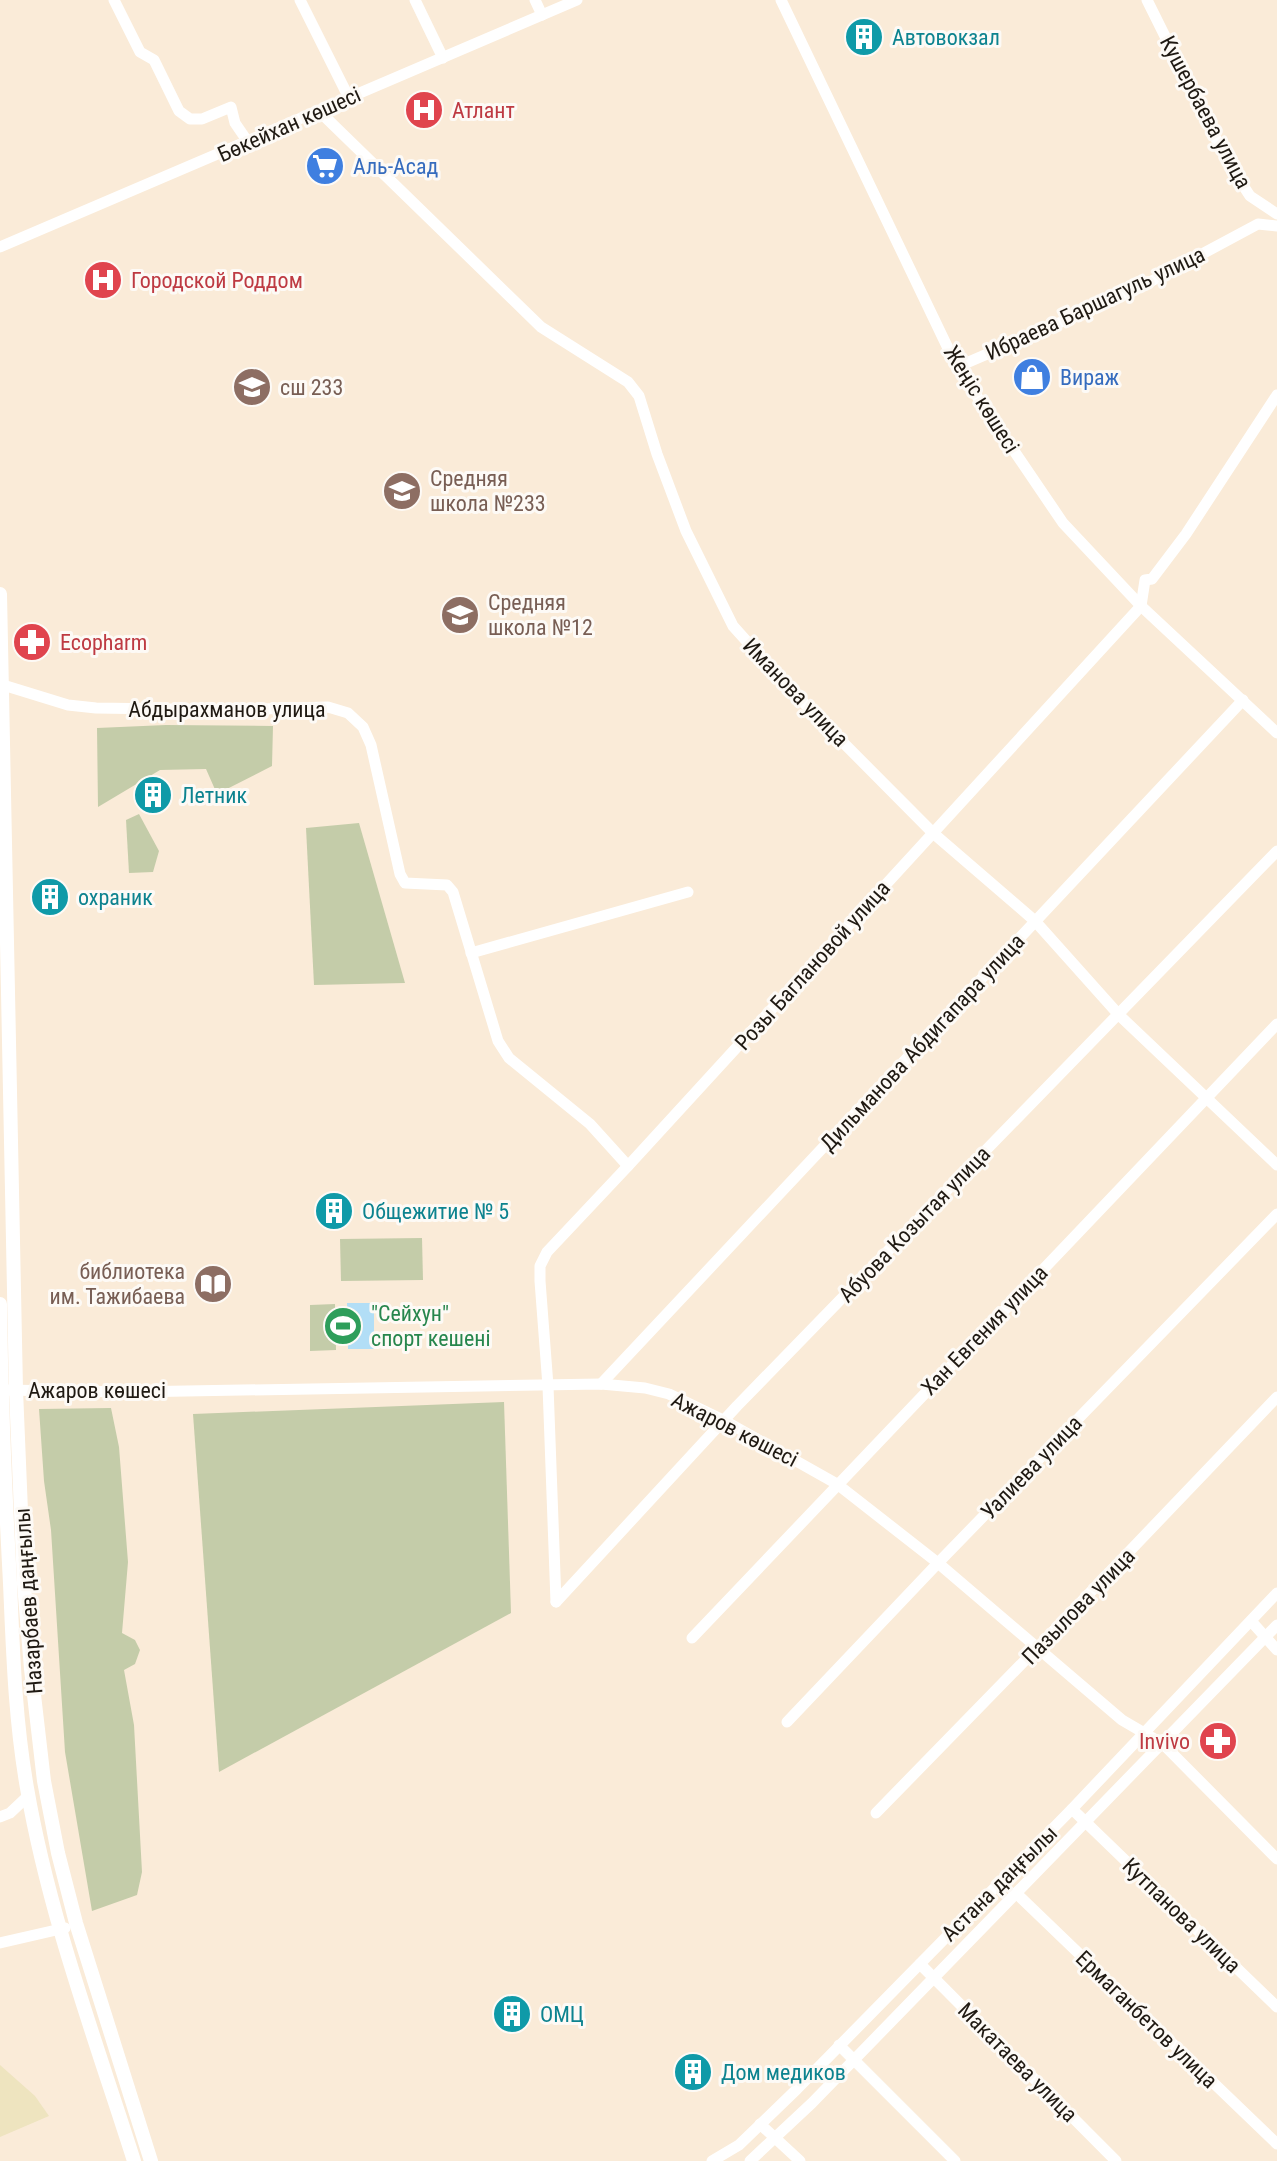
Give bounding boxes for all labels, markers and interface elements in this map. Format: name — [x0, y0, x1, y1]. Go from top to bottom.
building icon: Автовокзал — [843, 16, 885, 58]
place label: Автовокзал — [892, 25, 1000, 50]
street label: Кушербаева улица — [1155, 32, 1256, 193]
street label: Бөкейхан көшесі — [214, 82, 365, 167]
hospital icon: Атлант — [403, 89, 445, 131]
place label: Атлант — [452, 98, 515, 123]
supermarket icon: Аль-Асад — [304, 145, 346, 187]
place label: Аль-Асад — [353, 154, 438, 179]
street label: Ибраева Баршагуль улица — [982, 242, 1209, 365]
hospital icon: Городской Роддом — [82, 259, 124, 301]
place label: Городской Роддом — [131, 268, 303, 293]
street label: Жеңіс көшесі — [939, 341, 1024, 458]
shop icon: Вираж — [1011, 356, 1053, 398]
place label: Вираж — [1060, 365, 1120, 390]
school or university icon: сш 233 — [231, 366, 273, 408]
place label: сш 233 — [280, 375, 343, 400]
place label: Средняя школа №233 — [430, 466, 546, 516]
school or university icon: Средняя школа №233 — [381, 470, 423, 512]
place label: Средняя школа №12 — [488, 590, 593, 640]
school or university icon: Средняя школа №12 — [439, 594, 481, 636]
pharmacy icon: Ecopharm — [11, 621, 53, 663]
place label: Ecopharm — [60, 630, 147, 655]
street label: Иманова улица — [738, 633, 853, 752]
street label: Абдырахманов улица — [128, 697, 326, 722]
building icon: Летник — [132, 774, 174, 816]
place label: Летник — [181, 783, 247, 808]
building icon: охраник — [29, 876, 71, 918]
street label: Розы Баглановой улица — [730, 876, 895, 1055]
place label: охраник — [78, 885, 153, 910]
street label: Дильманова Абдигапара улица — [815, 929, 1030, 1156]
street label: Абуова Козытая улица — [834, 1141, 995, 1307]
building icon: Общежитие № 5 — [313, 1190, 355, 1232]
place label: Общежитие № 5 — [362, 1199, 509, 1224]
place label: библиотека им. Тажибаева — [49, 1259, 185, 1309]
street label: Хан Евгения улица — [916, 1260, 1053, 1400]
library icon: библиотека им. Тажибаева — [192, 1263, 234, 1305]
place label: "Сейхун" спорт кешені — [371, 1301, 491, 1351]
sports icon: "Сейхун" спорт кешені — [322, 1305, 364, 1347]
street label: Ажаров көшесі — [28, 1378, 166, 1403]
street label: Ажаров көшесі — [668, 1387, 802, 1472]
street label: Уалиева улица — [976, 1410, 1087, 1524]
street label: Назарбаев даңғылы — [10, 1507, 47, 1695]
street label: Пазылова улица — [1017, 1543, 1140, 1669]
pharmacy icon: Invivo — [1197, 1720, 1239, 1762]
place label: Invivo — [1139, 1729, 1190, 1754]
street label: Астана даңғылы — [936, 1820, 1062, 1946]
street label: Кутпанова улица — [1117, 1853, 1246, 1978]
street label: Ермаганбетов улица — [1071, 1946, 1222, 2093]
building icon: ОМЦ — [491, 1993, 533, 2035]
street label: Макатаева улица — [953, 1998, 1082, 2127]
place label: ОМЦ — [540, 2002, 584, 2027]
building icon: Дом медиков — [672, 2051, 714, 2093]
place label: Дом медиков — [721, 2060, 846, 2085]

